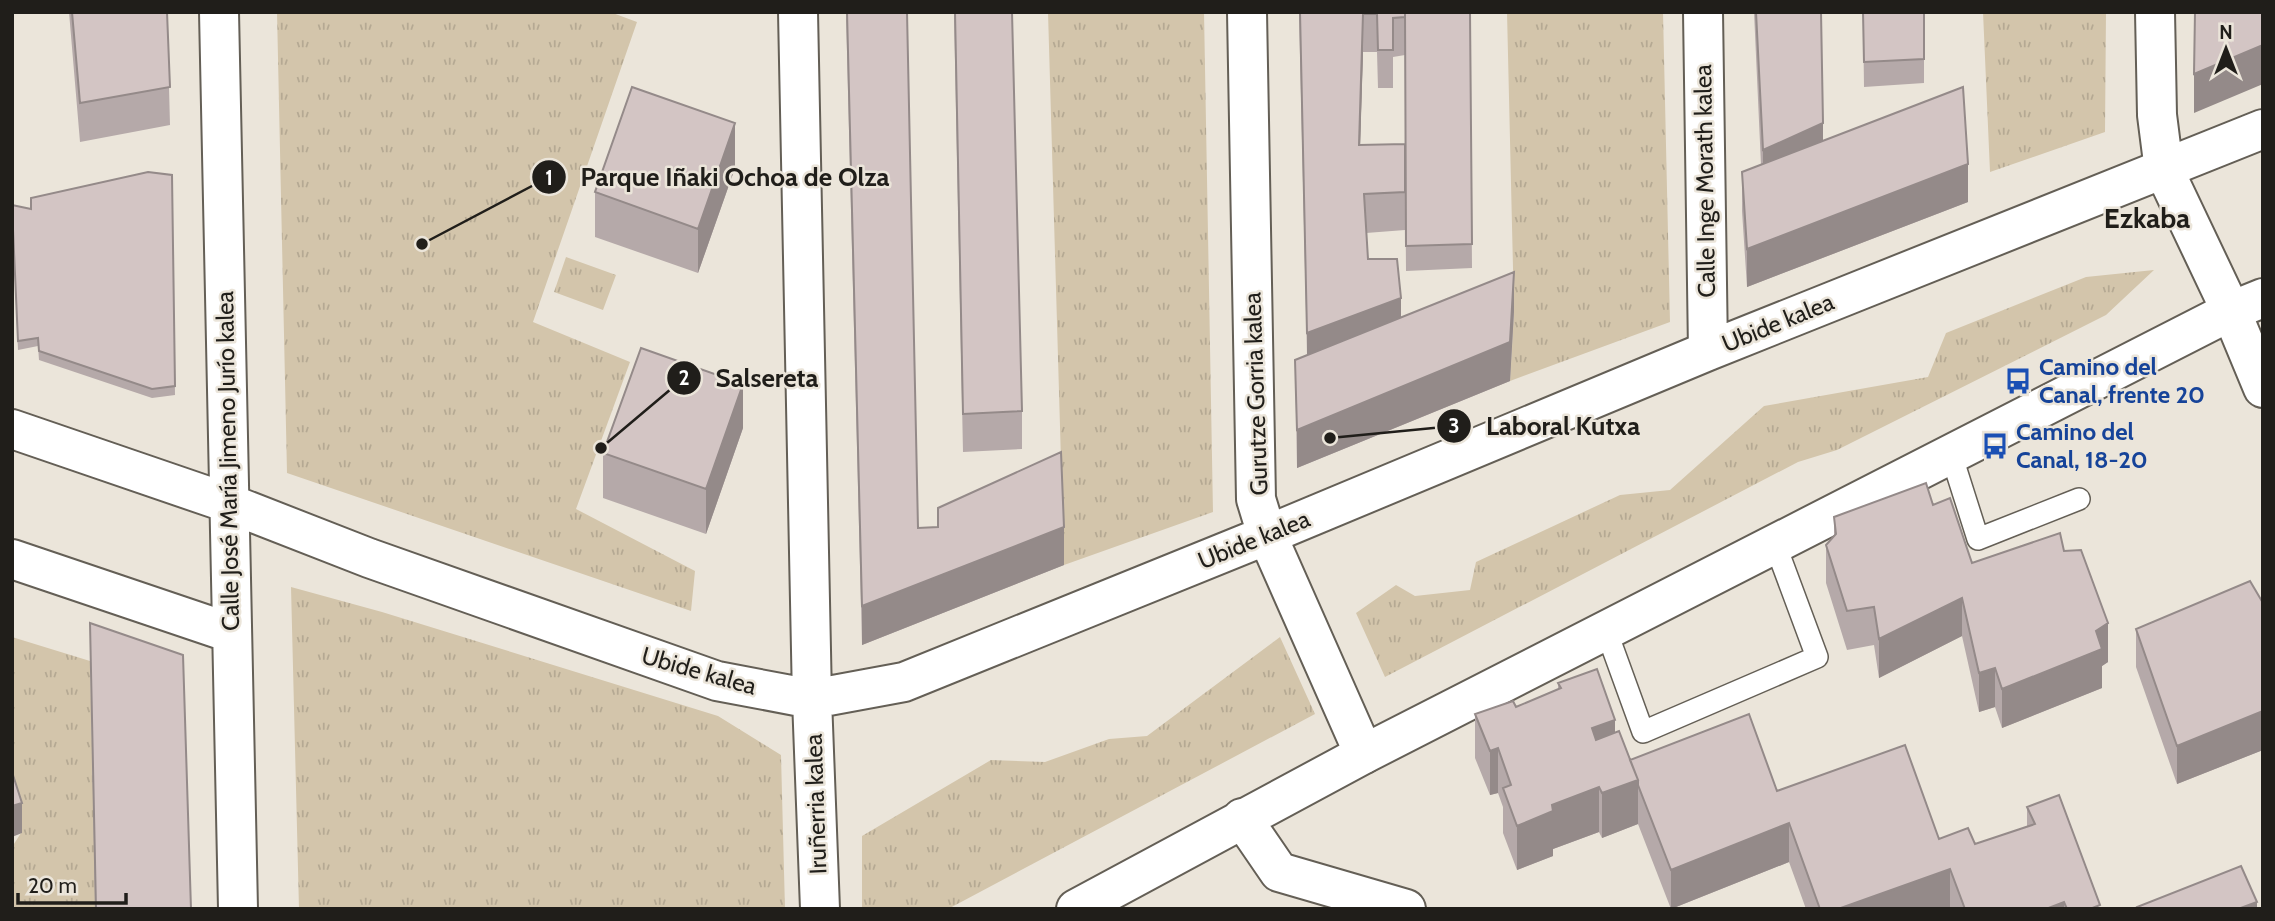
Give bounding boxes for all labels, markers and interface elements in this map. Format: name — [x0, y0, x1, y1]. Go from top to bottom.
north arrow — [2191, 14, 2261, 84]
text: N — [2219, 21, 2233, 44]
street label: Calle Inge Morath kalea — [1688, 64, 1721, 298]
callout: Parque Iñaki Ochoa de Olza — [531, 154, 904, 201]
text: Parque Iñaki Ochoa de Olza — [580, 161, 890, 193]
text: 1 — [545, 165, 553, 190]
district label: Ezkaba — [2104, 201, 2190, 235]
street label: Ubide kalea — [1718, 287, 1838, 358]
street label: Calle José María Jimeno Jurío kalea — [210, 290, 245, 631]
street label: Gurutze Gorria kalea — [1237, 291, 1274, 496]
place label: Camino del Canal, frente 20 — [2039, 352, 2205, 409]
callout: Salsereta — [667, 354, 833, 401]
text: Salsereta — [716, 362, 818, 394]
text: 2 — [678, 365, 690, 390]
bus stop icon: Camino del Canal, frente 20 — [2003, 366, 2033, 396]
callout: Laboral Kutxa — [1436, 402, 1654, 449]
text: Laboral Kutxa — [1486, 410, 1640, 442]
text: 3 — [1448, 413, 1460, 438]
place label: Camino del Canal, 18-20 — [2016, 417, 2148, 474]
bus stop icon: Camino del Canal, 18-20 — [1980, 431, 2010, 461]
street label: Ubide kalea — [1194, 504, 1314, 575]
street label: Ubide kalea — [638, 640, 760, 701]
street label: Iruñerria kalea — [799, 733, 832, 875]
scale bar — [18, 862, 126, 906]
text: 20 m — [28, 873, 77, 898]

